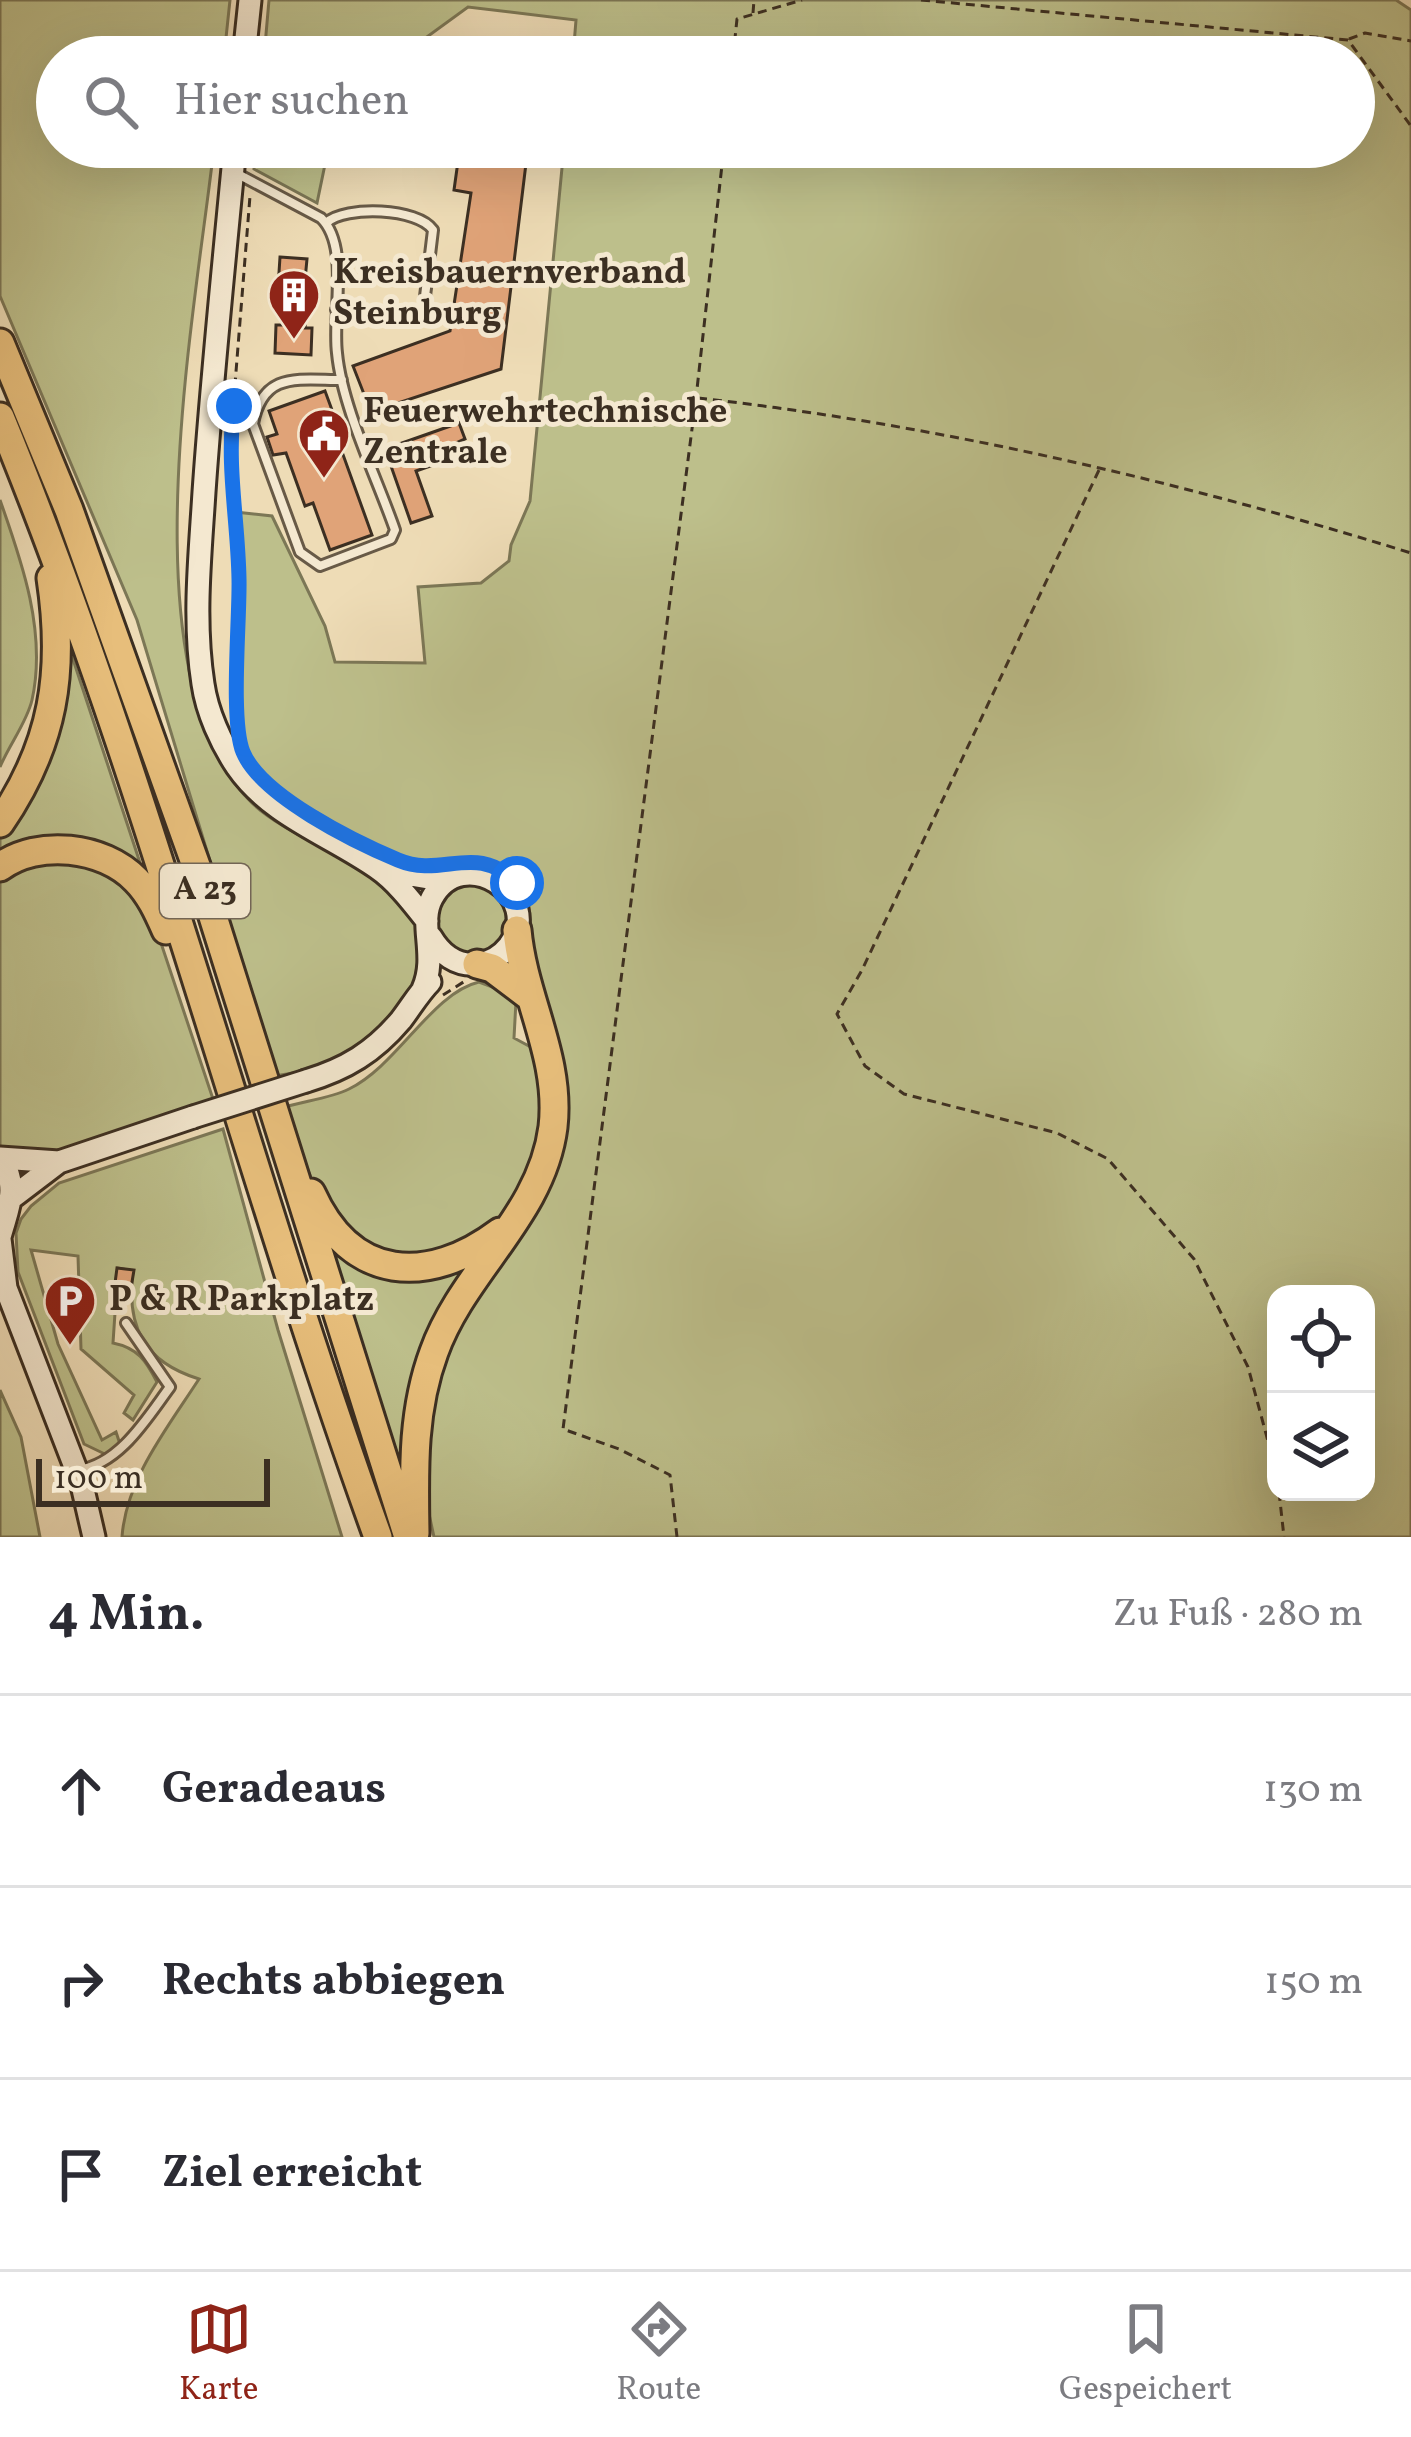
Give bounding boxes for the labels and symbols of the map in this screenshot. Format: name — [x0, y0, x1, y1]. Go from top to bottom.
place label: Kreisbauernverband Steinburg — [333, 249, 686, 340]
building icon: Kreisbauernverband Steinburg — [266, 267, 322, 341]
route end — [207, 379, 261, 433]
place label: Feuerwehrtechnische Zentrale — [363, 388, 727, 479]
public building icon: Feuerwehrtechnische Zentrale — [296, 406, 352, 480]
route start — [490, 856, 544, 910]
road number: A 23 — [160, 864, 250, 918]
parking icon: P & R Parkplatz — [42, 1273, 98, 1347]
place label: P & R Parkplatz — [109, 1276, 374, 1326]
scale bar — [36, 1453, 270, 1506]

